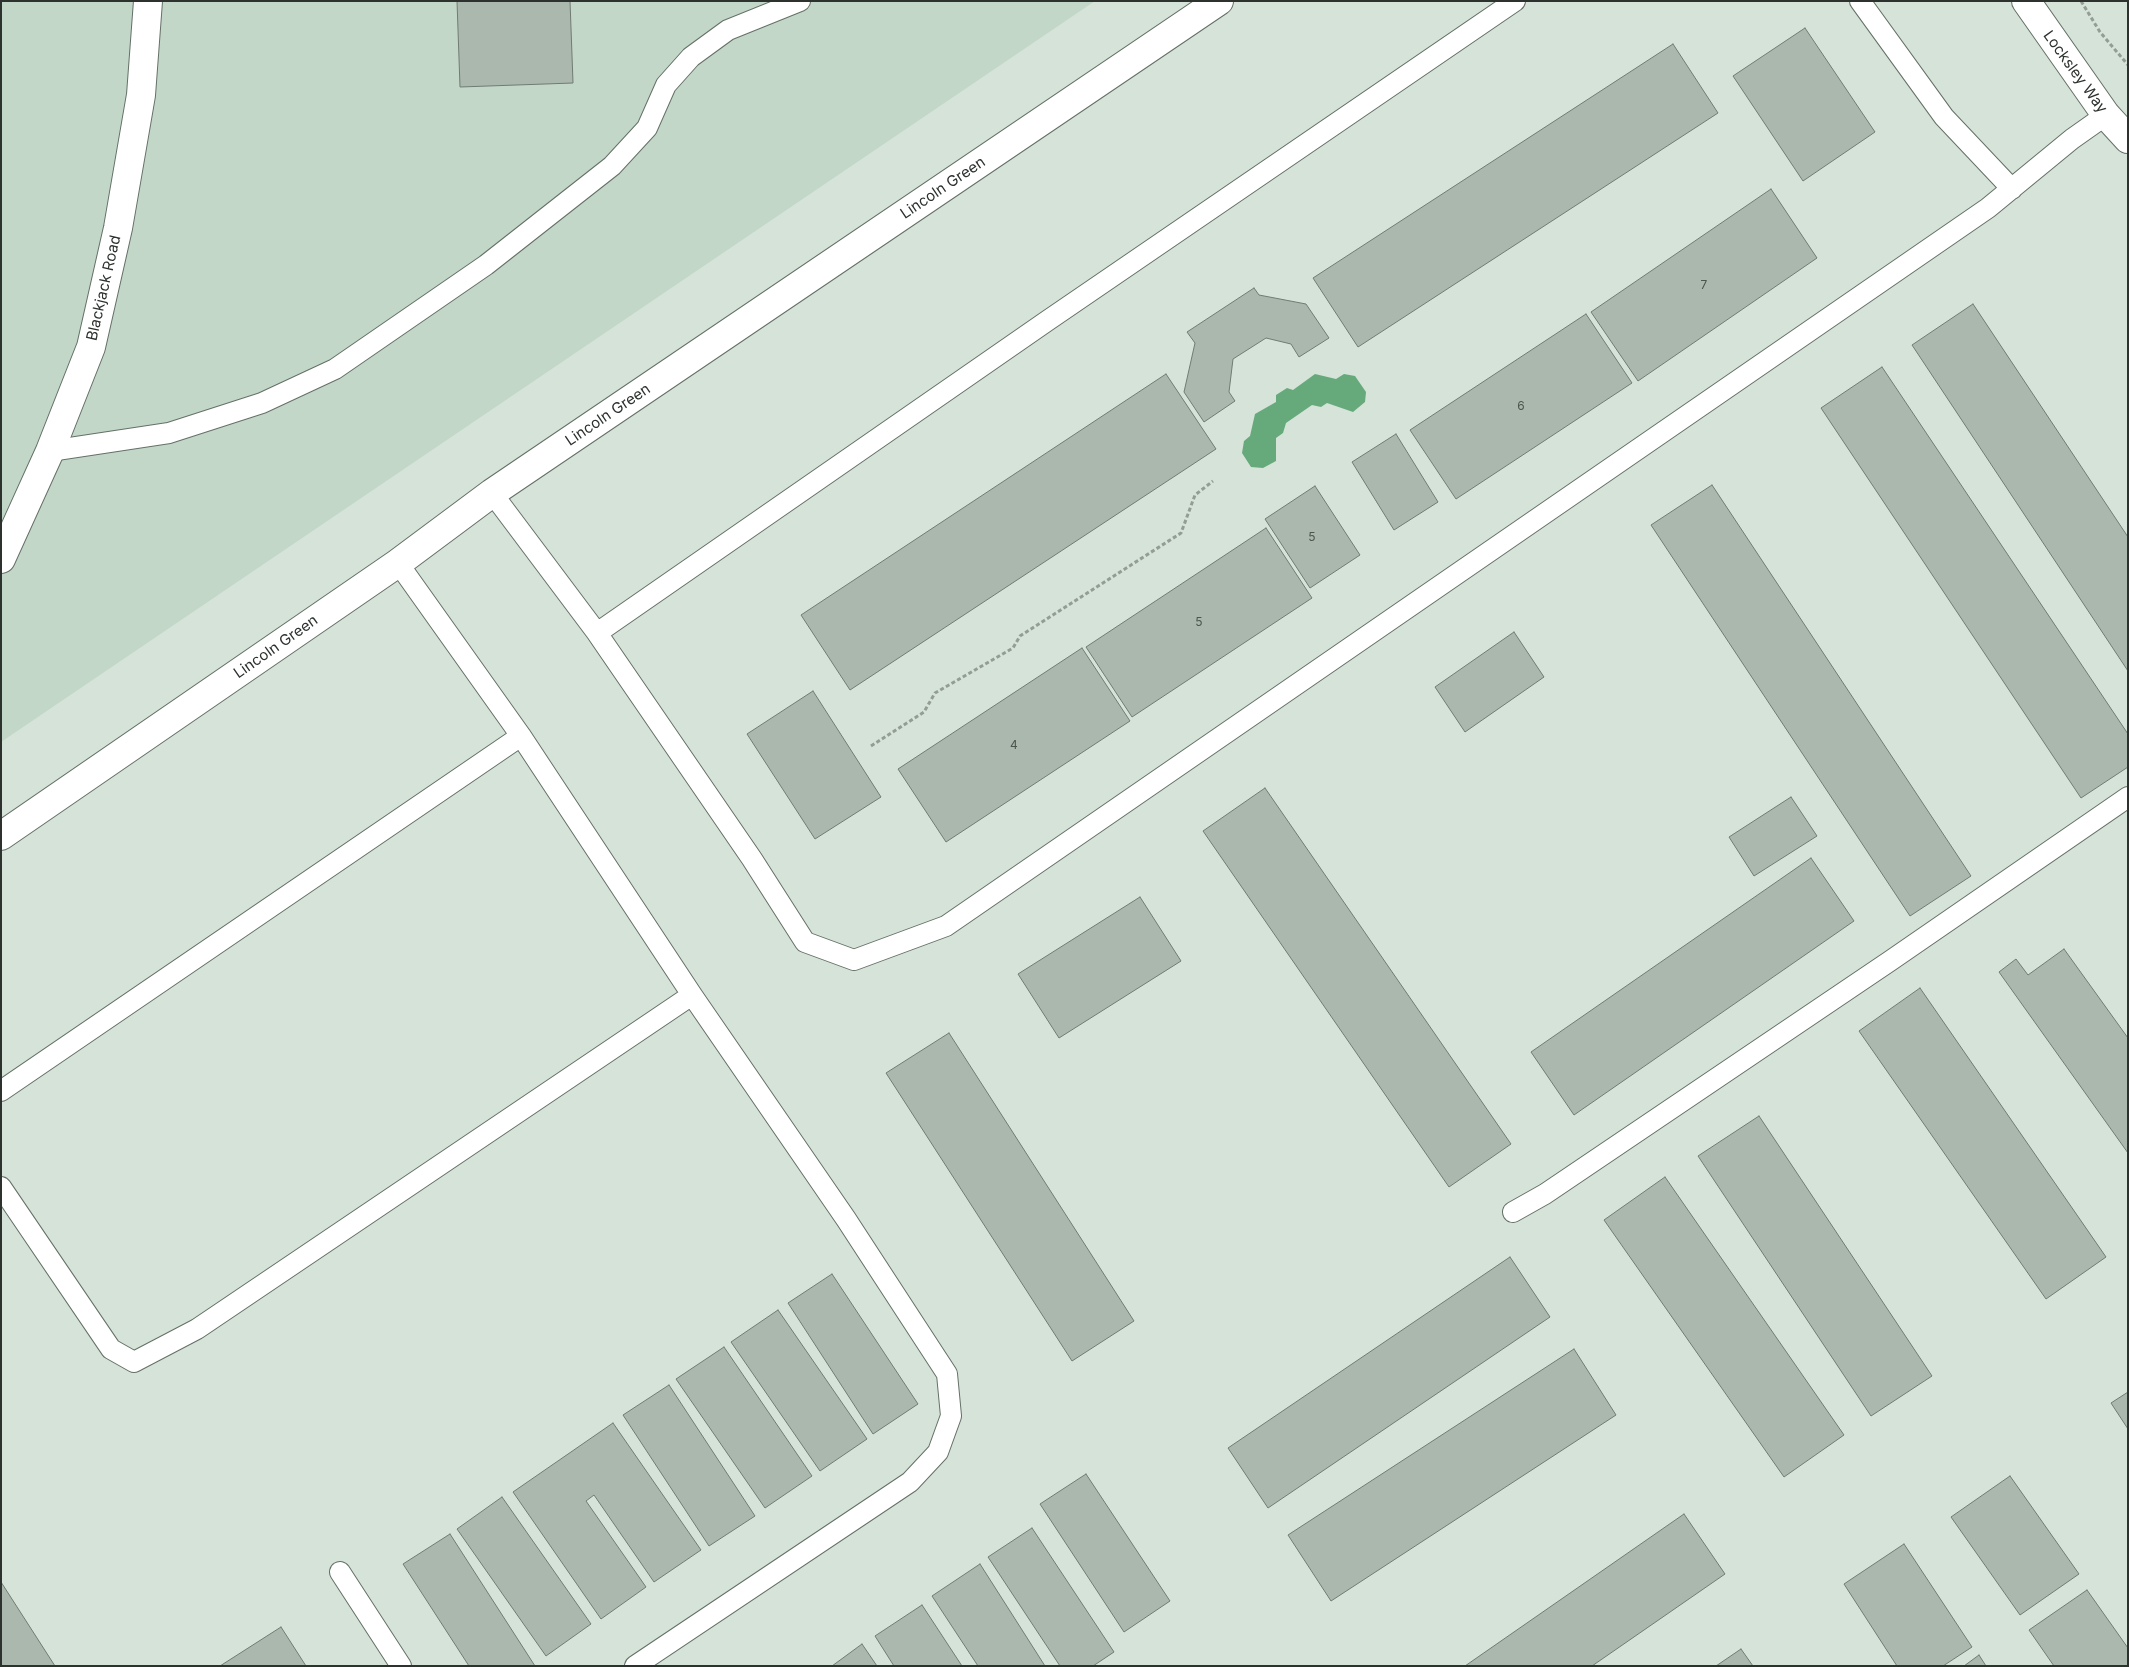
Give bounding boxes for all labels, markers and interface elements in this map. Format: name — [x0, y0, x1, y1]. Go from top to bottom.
street label: Locksley Way — [2039, 27, 2111, 117]
street label: Lincoln Green — [897, 153, 989, 223]
street label: Blackjack Road — [83, 233, 125, 343]
house number: 7 — [1701, 278, 1707, 292]
street label: Lincoln Green — [562, 380, 654, 450]
house number: 6 — [1517, 399, 1525, 413]
house number: 5 — [1308, 530, 1316, 544]
street label: Lincoln Green — [231, 611, 321, 683]
house number: 5 — [1195, 615, 1203, 629]
house number: 4 — [1010, 738, 1018, 752]

